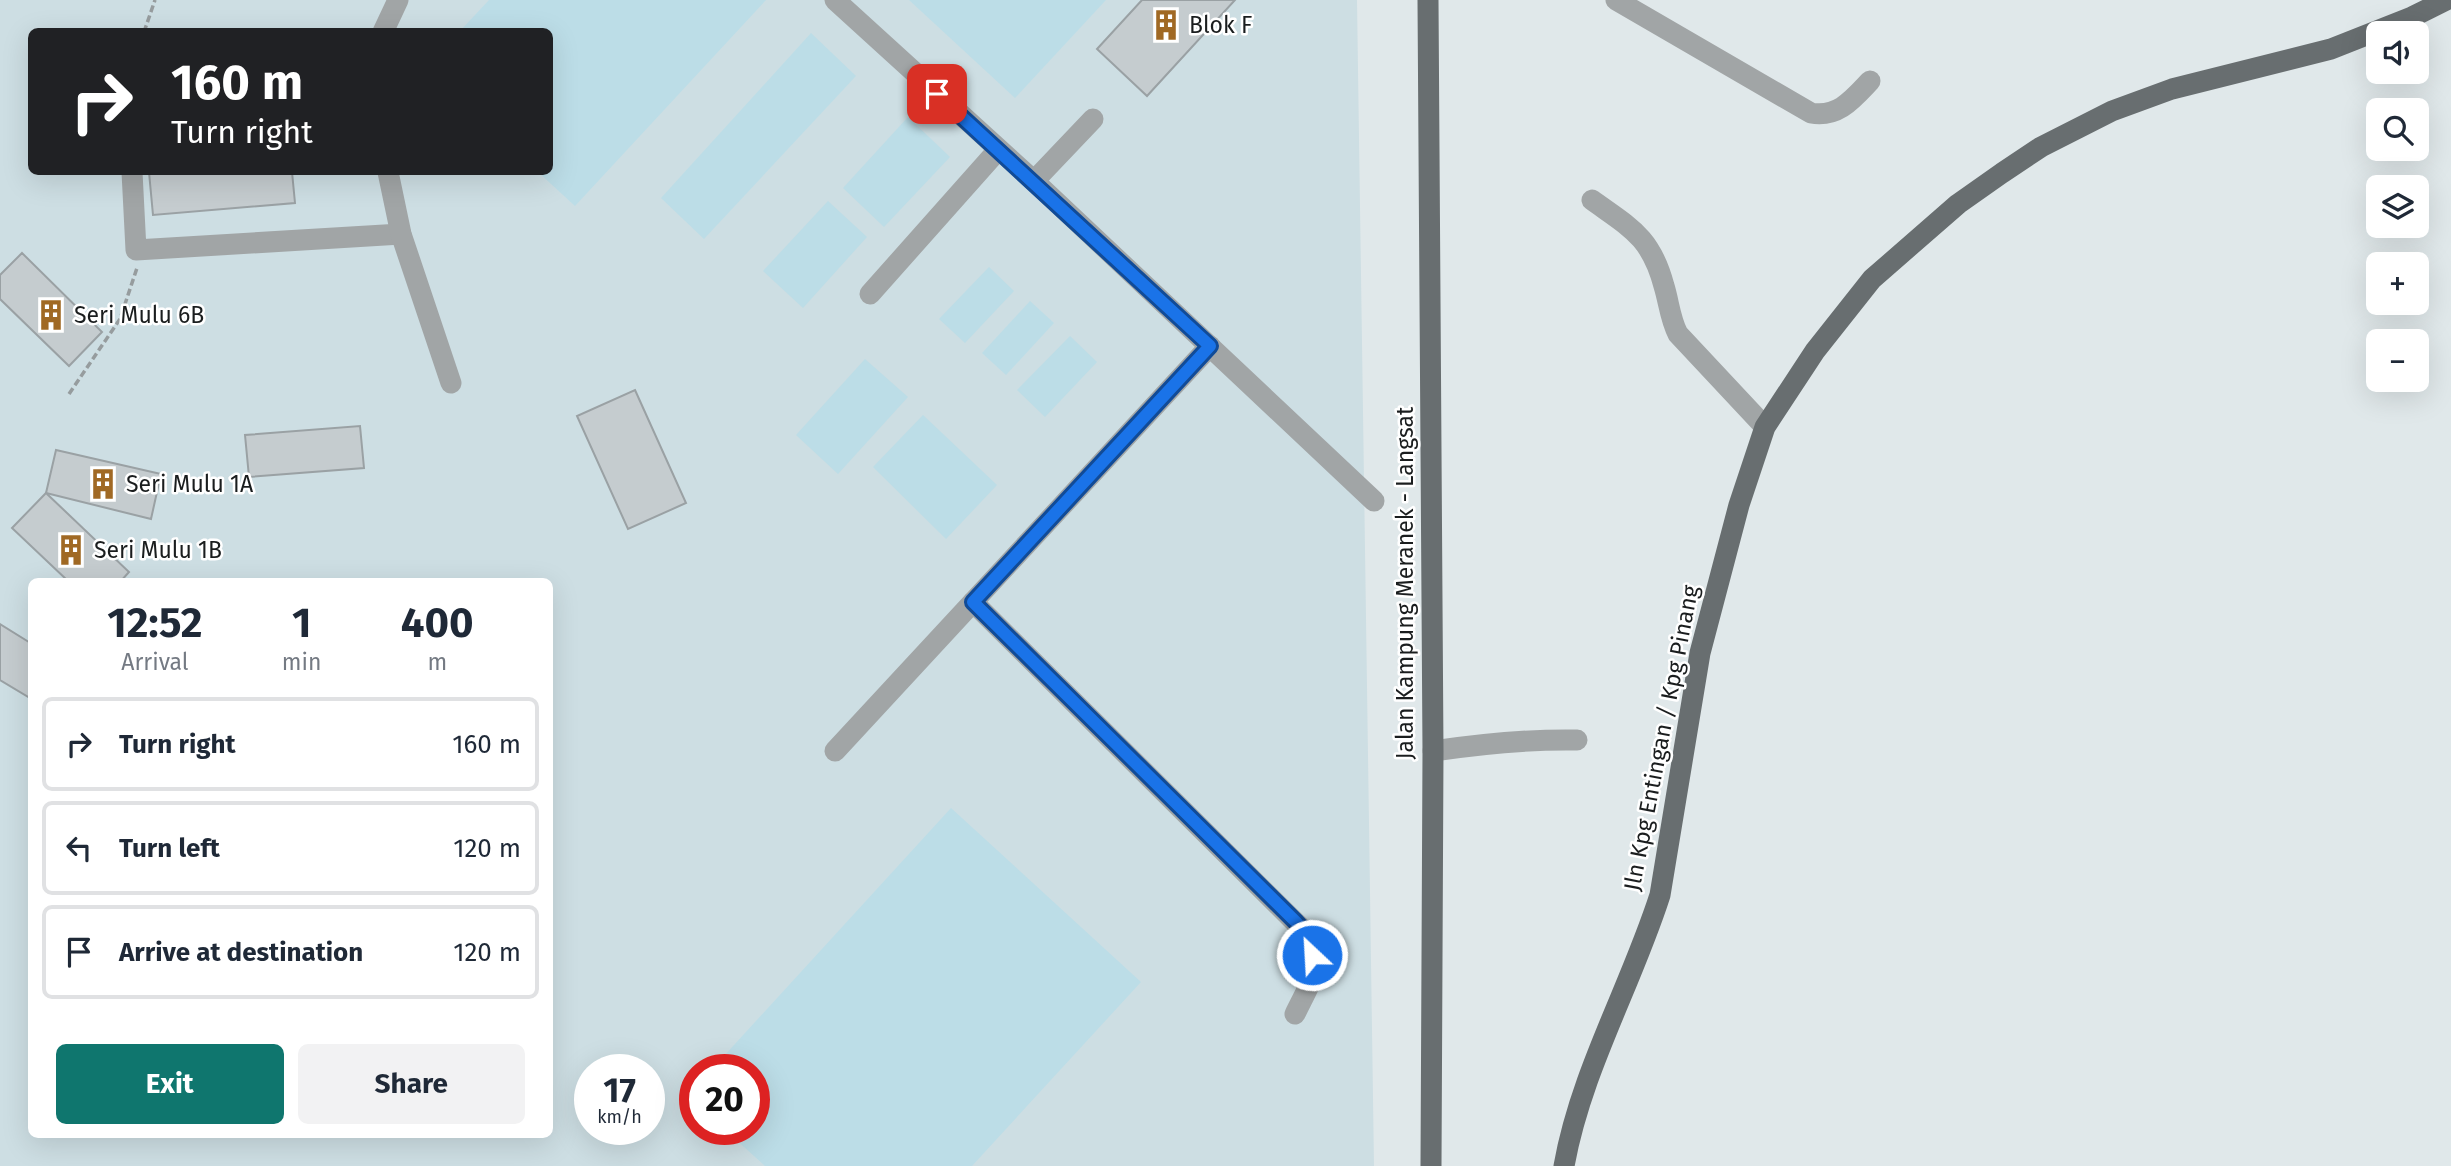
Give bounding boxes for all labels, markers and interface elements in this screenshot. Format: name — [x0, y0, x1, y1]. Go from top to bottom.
building icon: Blok F — [1149, 8, 1183, 42]
place label: Blok F — [1189, 11, 1252, 39]
map controls — [2366, 21, 2429, 392]
button: sound — [2366, 21, 2429, 84]
text: 160 m — [171, 53, 303, 112]
icon: right — [56, 56, 147, 147]
pin — [907, 64, 967, 124]
icon: arrive — [918, 75, 956, 113]
button: search — [2366, 98, 2429, 161]
text: Turn right — [171, 113, 313, 151]
button: layers — [2366, 175, 2429, 238]
button: + — [2366, 252, 2429, 315]
building icon: Seri Mulu 6B — [34, 298, 68, 332]
place label: Seri Mulu 6B — [74, 301, 204, 329]
button: − — [2366, 329, 2429, 392]
street label: Jalan Kampung Meranek - Langsat — [1391, 406, 1419, 759]
building icon: Seri Mulu 1A — [86, 467, 120, 501]
place label: Seri Mulu 1A — [126, 470, 254, 498]
building icon: Seri Mulu 1B — [54, 533, 88, 567]
place label: Seri Mulu 1B — [94, 536, 222, 564]
street label: Jln Kpg Entingan / Kpg Pinang — [1618, 583, 1704, 893]
text: 12:52 — [107, 598, 203, 648]
text: 1 — [292, 598, 311, 648]
text: 400 — [401, 598, 474, 648]
text: Arrival — [121, 648, 189, 676]
text: min — [282, 648, 322, 676]
text: m — [427, 648, 447, 676]
icon: right — [60, 725, 98, 763]
text: Turn right — [119, 729, 236, 760]
text: 160 m — [452, 729, 521, 760]
icon: left — [60, 829, 98, 867]
text: Turn left — [119, 833, 220, 864]
text: 120 m — [453, 833, 521, 864]
position arrow — [1275, 918, 1349, 992]
icon: arrive — [60, 933, 98, 971]
text: Arrive at destination — [119, 937, 363, 968]
text: 120 m — [453, 937, 521, 968]
button: Exit — [56, 1044, 284, 1124]
button: Share — [298, 1044, 525, 1124]
speed limit sign: 20 — [679, 1054, 770, 1145]
text: 17 — [603, 1069, 636, 1111]
text: km/h — [597, 1106, 642, 1128]

